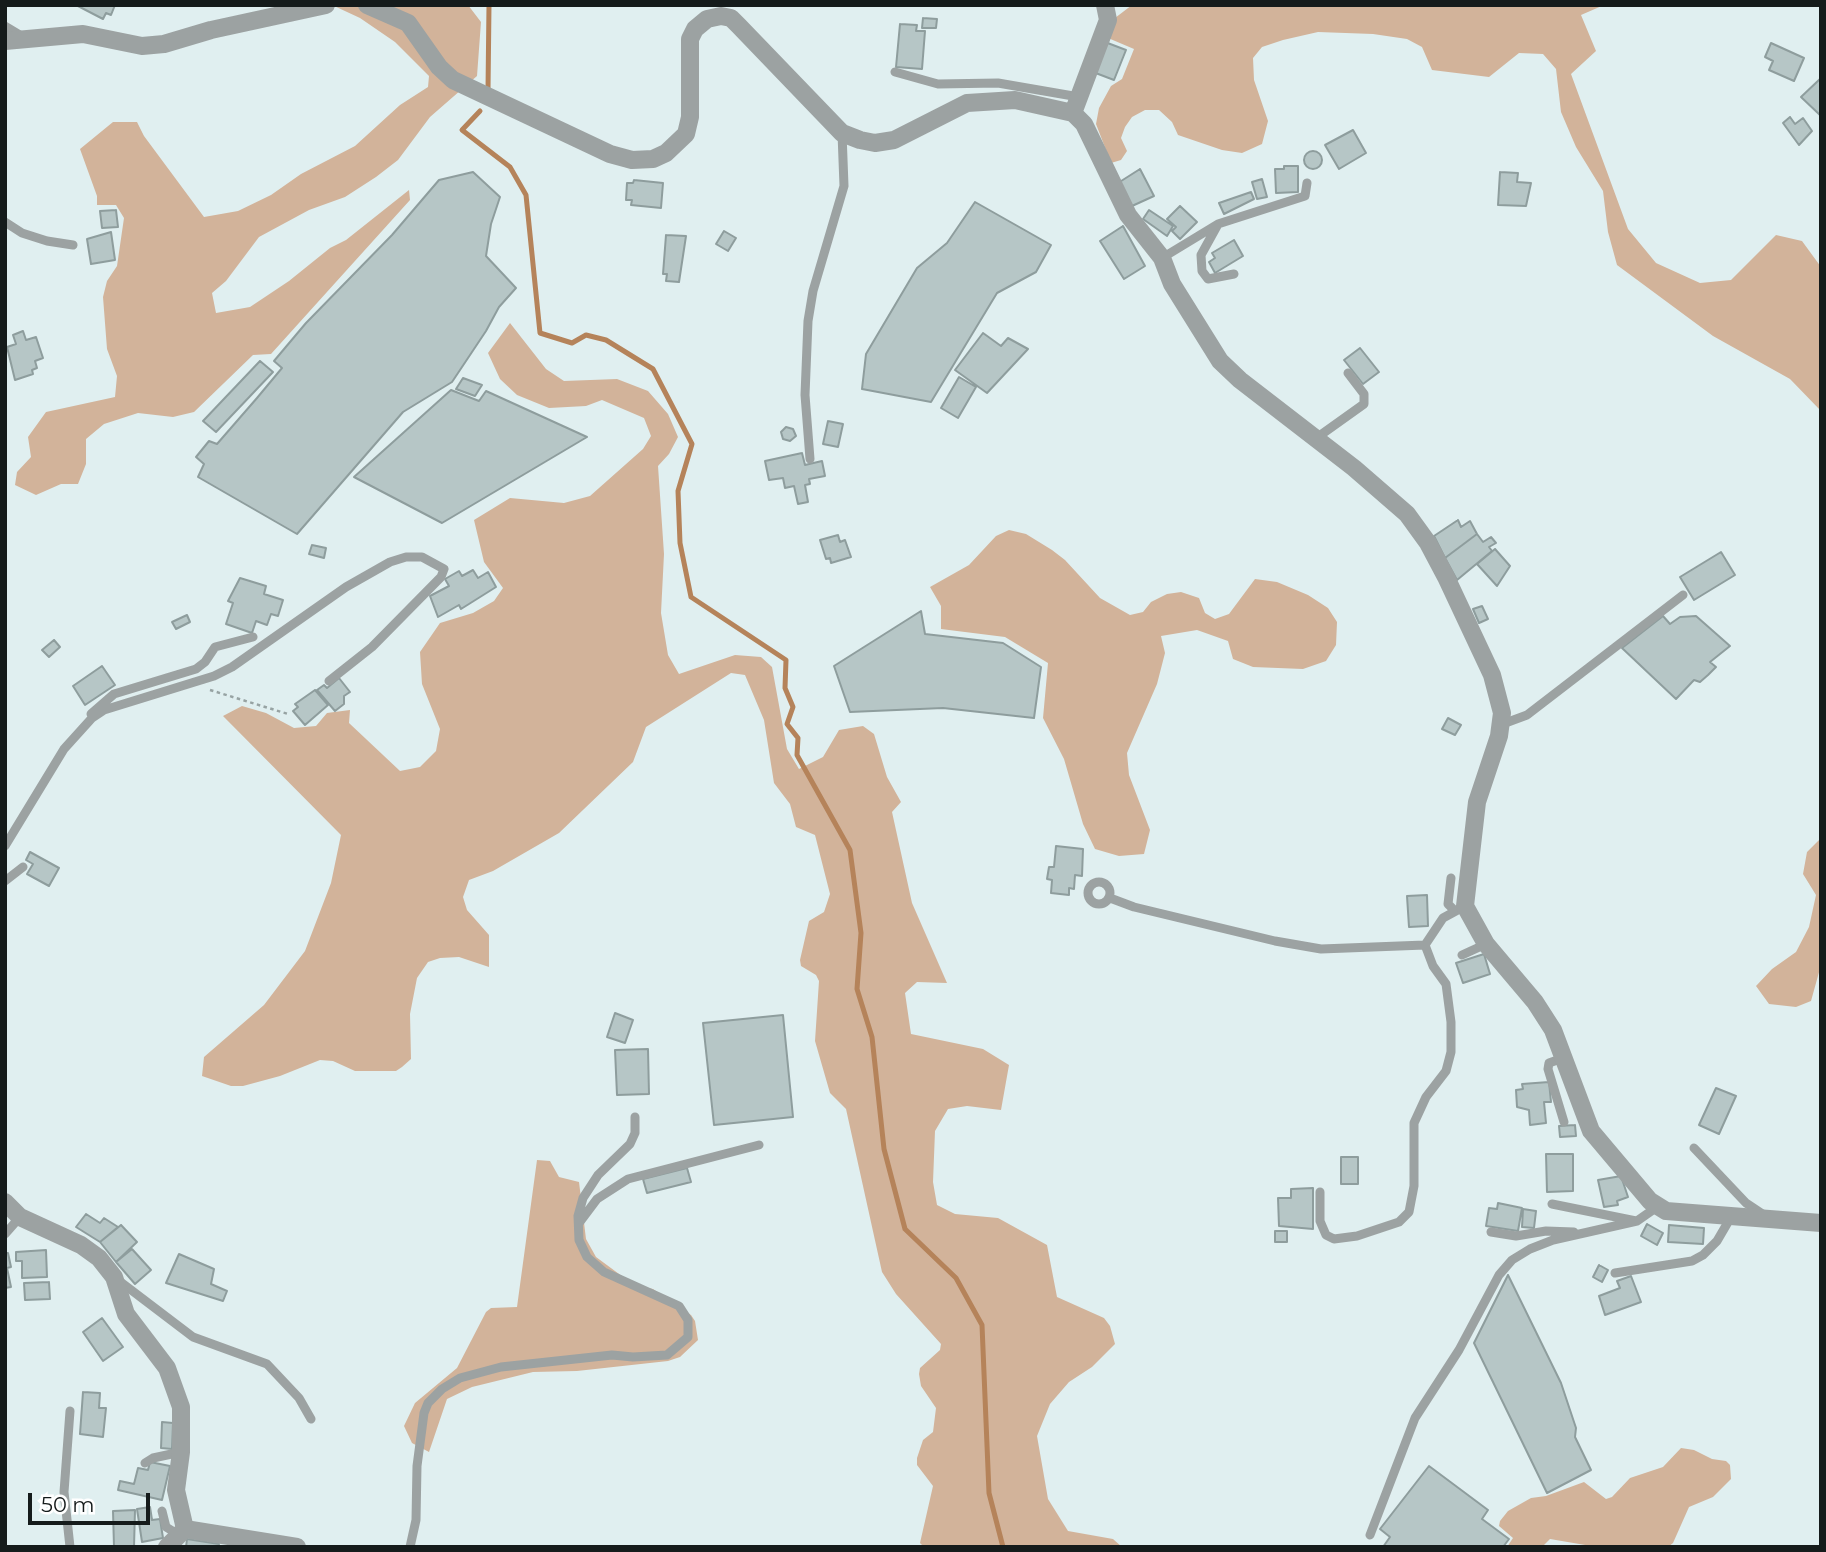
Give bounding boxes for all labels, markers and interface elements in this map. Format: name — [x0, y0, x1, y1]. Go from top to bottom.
scale bar — [32, 1478, 154, 1522]
text: 50 m — [41, 1492, 95, 1517]

